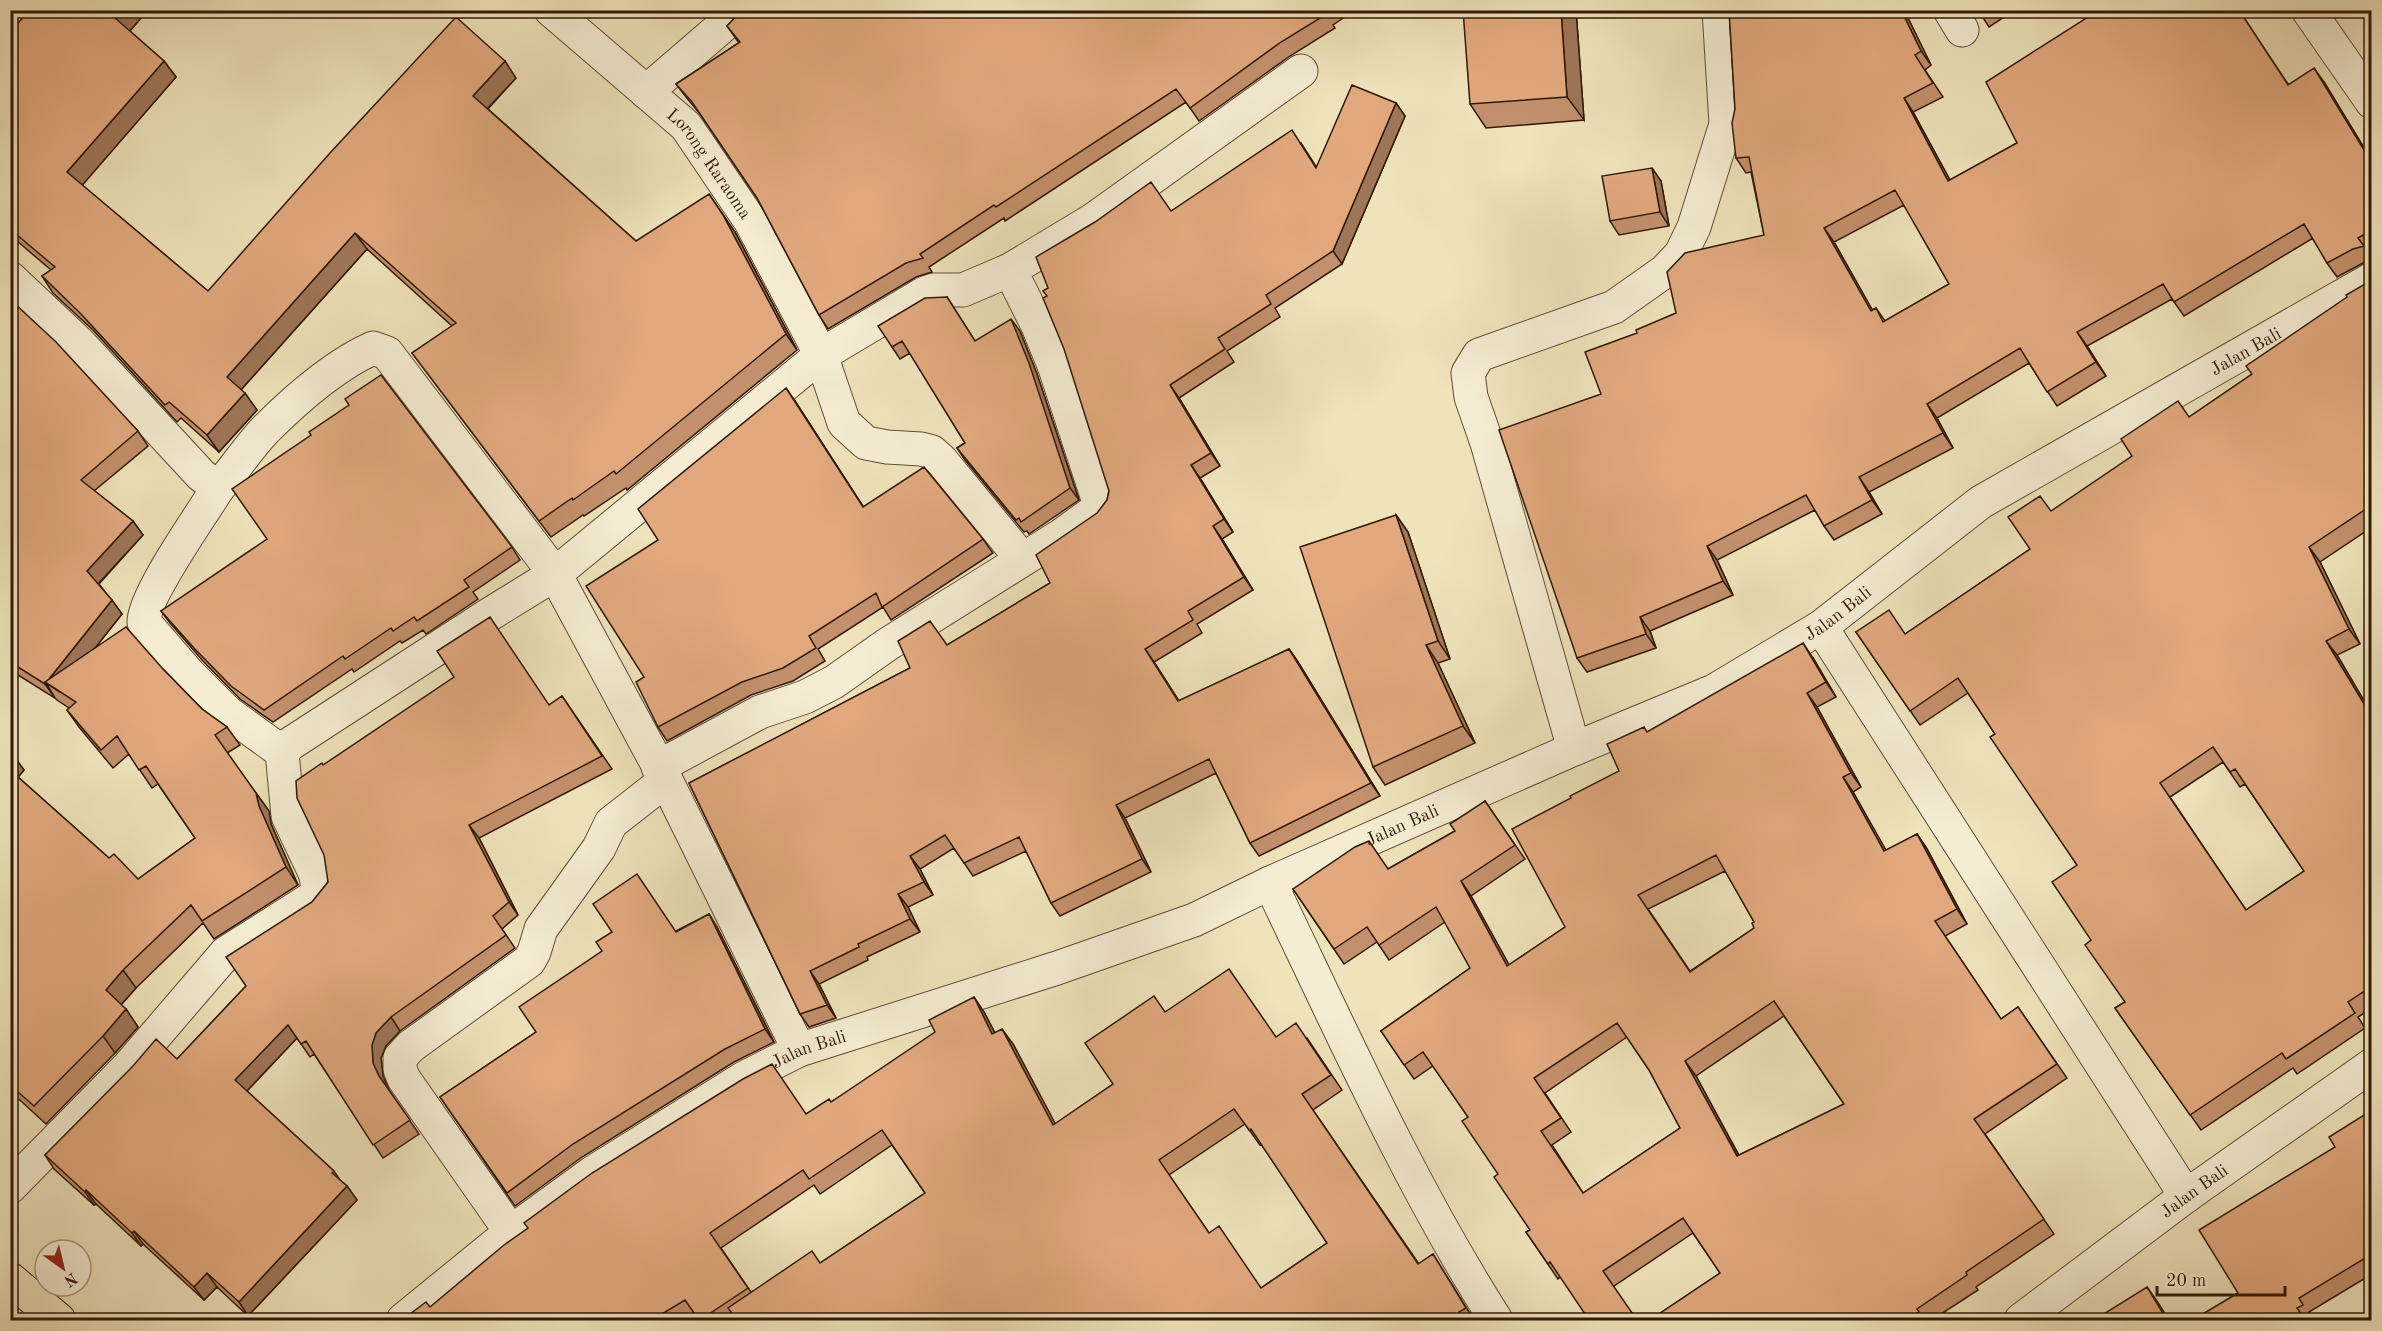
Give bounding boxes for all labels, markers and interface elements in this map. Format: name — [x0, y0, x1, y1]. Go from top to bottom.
street label: Lorong Raraoma — [663, 106, 754, 223]
street label: Jalan Bali — [2208, 325, 2285, 379]
street label: Jalan Bali — [1802, 583, 1875, 645]
street label: Jalan Bali — [1363, 802, 1442, 850]
street label: Jalan Bali — [769, 1028, 849, 1072]
street label: Jalan Bali — [2158, 1161, 2232, 1222]
north arrow — [33, 1238, 93, 1298]
scale bar — [2157, 1259, 2284, 1297]
text: N — [60, 1269, 80, 1289]
text: 20 m — [2166, 1272, 2206, 1290]

